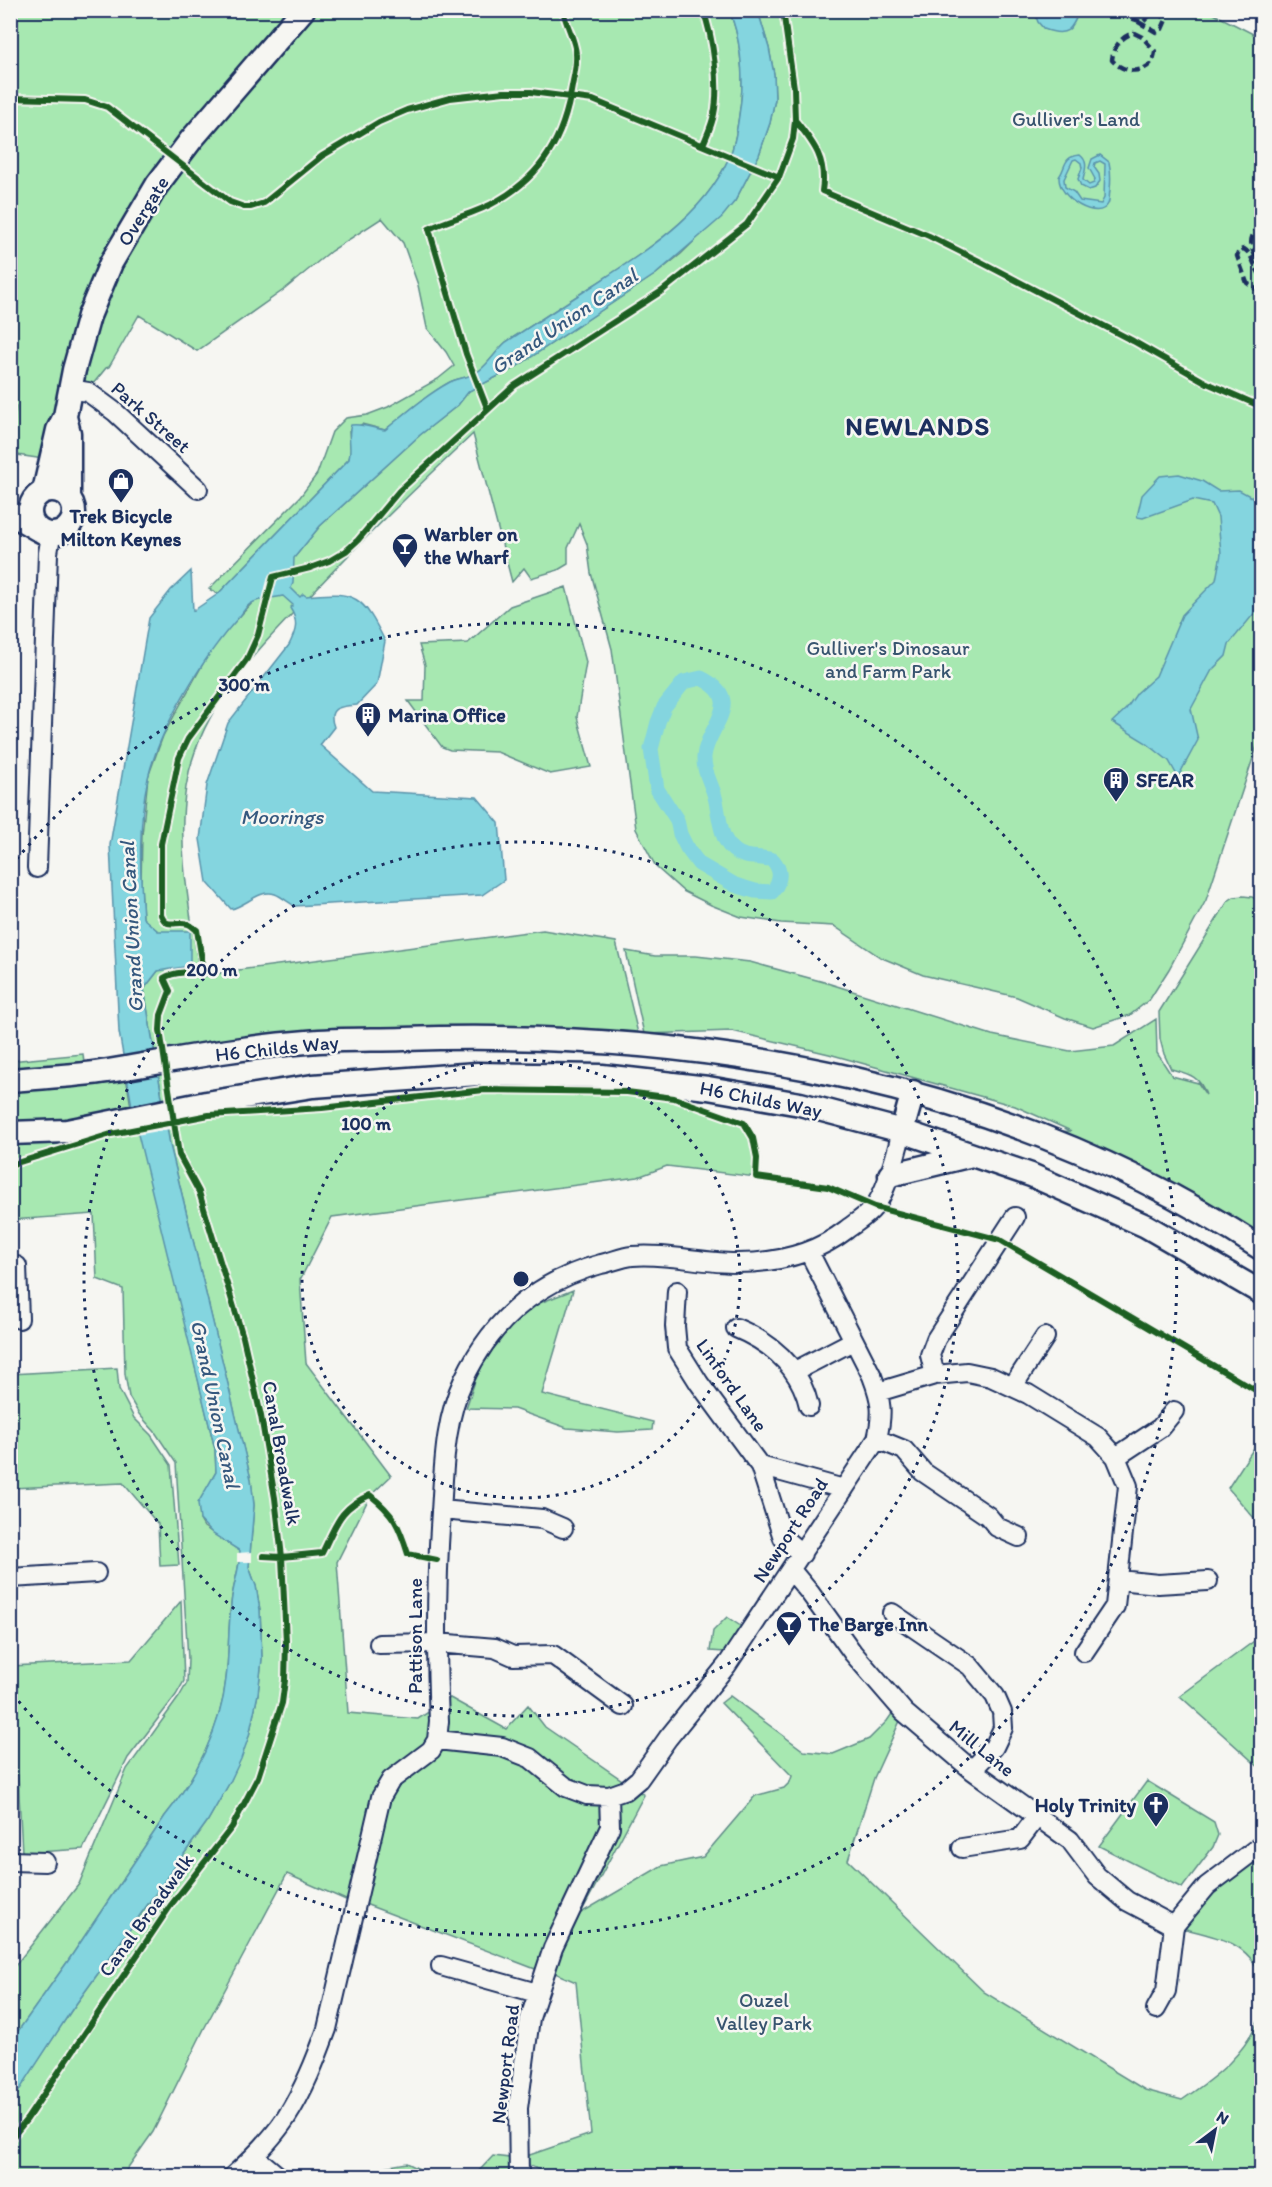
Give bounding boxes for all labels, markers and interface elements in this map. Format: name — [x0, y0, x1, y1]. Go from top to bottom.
park label: Gulliver's Land — [1012, 107, 1140, 131]
street label: Overgate — [112, 172, 174, 250]
water label: Grand Union Canal — [486, 262, 644, 379]
street label: Park Street — [107, 376, 196, 458]
district label: NEWLANDS — [845, 410, 991, 442]
shop icon: Trek Bicycle Milton Keynes — [106, 466, 136, 504]
place label: Trek Bicycle Milton Keynes — [61, 504, 181, 552]
place label: Warbler on the Wharf — [424, 522, 518, 569]
bar icon: Warbler on the Wharf — [390, 531, 420, 569]
park label: Gulliver's Dinosaur and Farm Park — [806, 636, 970, 683]
text: 300 m — [218, 674, 270, 696]
building icon: Marina Office — [353, 700, 383, 738]
place label: Marina Office — [388, 703, 506, 727]
building icon: SFEAR — [1101, 765, 1131, 803]
place label: SFEAR — [1136, 768, 1194, 792]
water label: Moorings — [241, 804, 325, 829]
water label: Grand Union Canal — [114, 839, 148, 1013]
text: 200 m — [187, 959, 238, 981]
street label: H6 Childs Way — [214, 1030, 340, 1066]
street label: H6 Childs Way — [698, 1075, 825, 1123]
text: 100 m — [341, 1113, 392, 1135]
centre of rings — [511, 1269, 531, 1289]
water label: Grand Union Canal — [186, 1318, 246, 1492]
street label: Linford Lane — [691, 1334, 773, 1436]
street label: Canal Broadwalk — [257, 1379, 307, 1528]
street label: Newport Road — [747, 1473, 833, 1587]
street label: Pattison Lane — [403, 1578, 427, 1694]
bar icon: The Barge Inn — [774, 1609, 804, 1647]
place label: The Barge Inn — [807, 1612, 928, 1637]
street label: Mill Lane — [944, 1714, 1020, 1782]
church icon: Holy Trinity — [1141, 1790, 1171, 1828]
place label: Holy Trinity — [1035, 1793, 1137, 1818]
street label: Canal Broadwalk — [93, 1848, 199, 1981]
park label: Ouzel Valley Park — [716, 1988, 812, 2035]
street label: Newport Road — [486, 2003, 524, 2125]
north arrow — [1185, 2100, 1245, 2160]
text: N — [1213, 2107, 1232, 2129]

